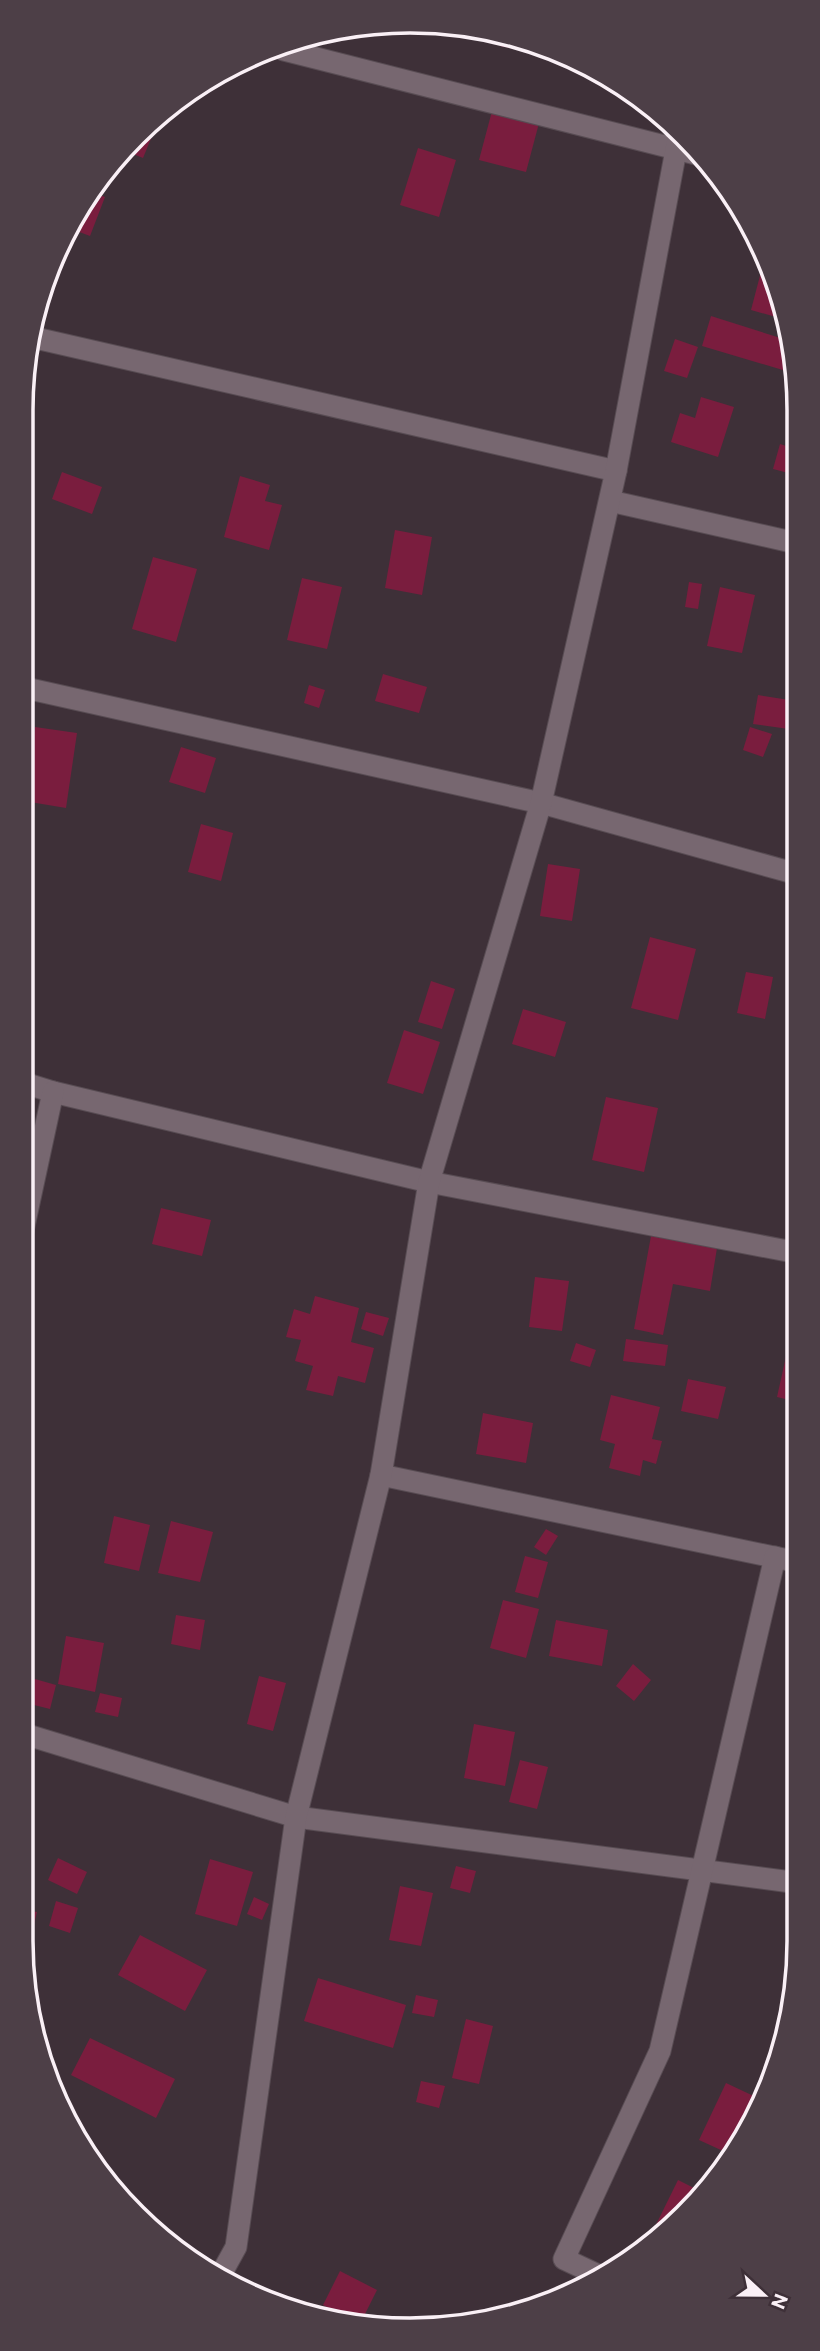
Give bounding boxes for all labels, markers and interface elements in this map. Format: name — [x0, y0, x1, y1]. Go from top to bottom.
north arrow — [729, 2260, 799, 2330]
text: N — [767, 2291, 794, 2312]

